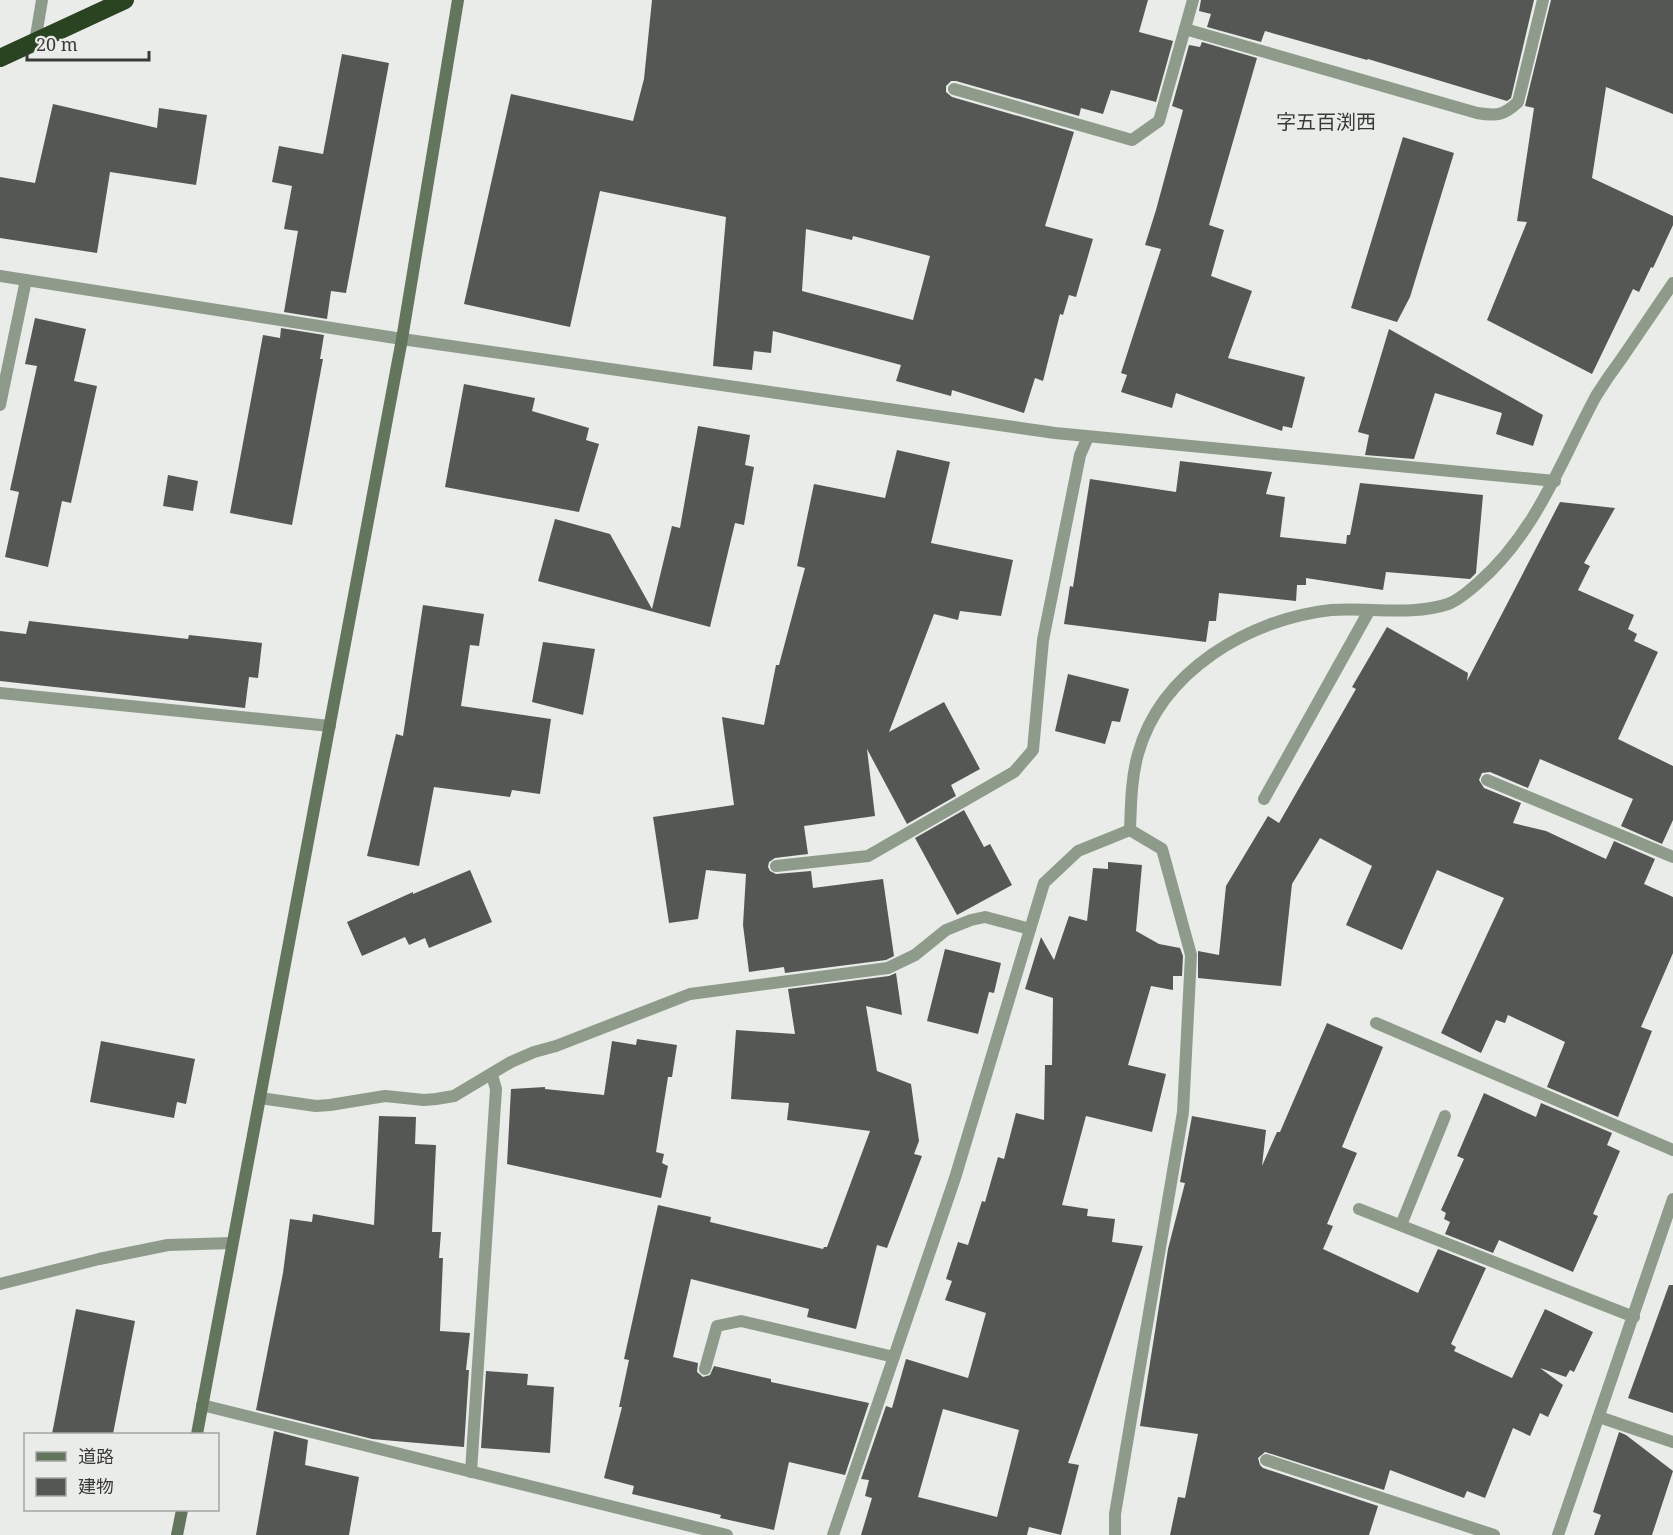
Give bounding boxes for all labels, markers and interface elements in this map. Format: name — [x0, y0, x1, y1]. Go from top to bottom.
scale bar — [27, 24, 148, 62]
text: 20 m — [36, 32, 78, 56]
district label: 字五百渕西 — [1276, 108, 1376, 135]
legend — [24, 1433, 219, 1511]
text: 道路 — [78, 1444, 114, 1468]
text: 建物 — [78, 1474, 114, 1498]

